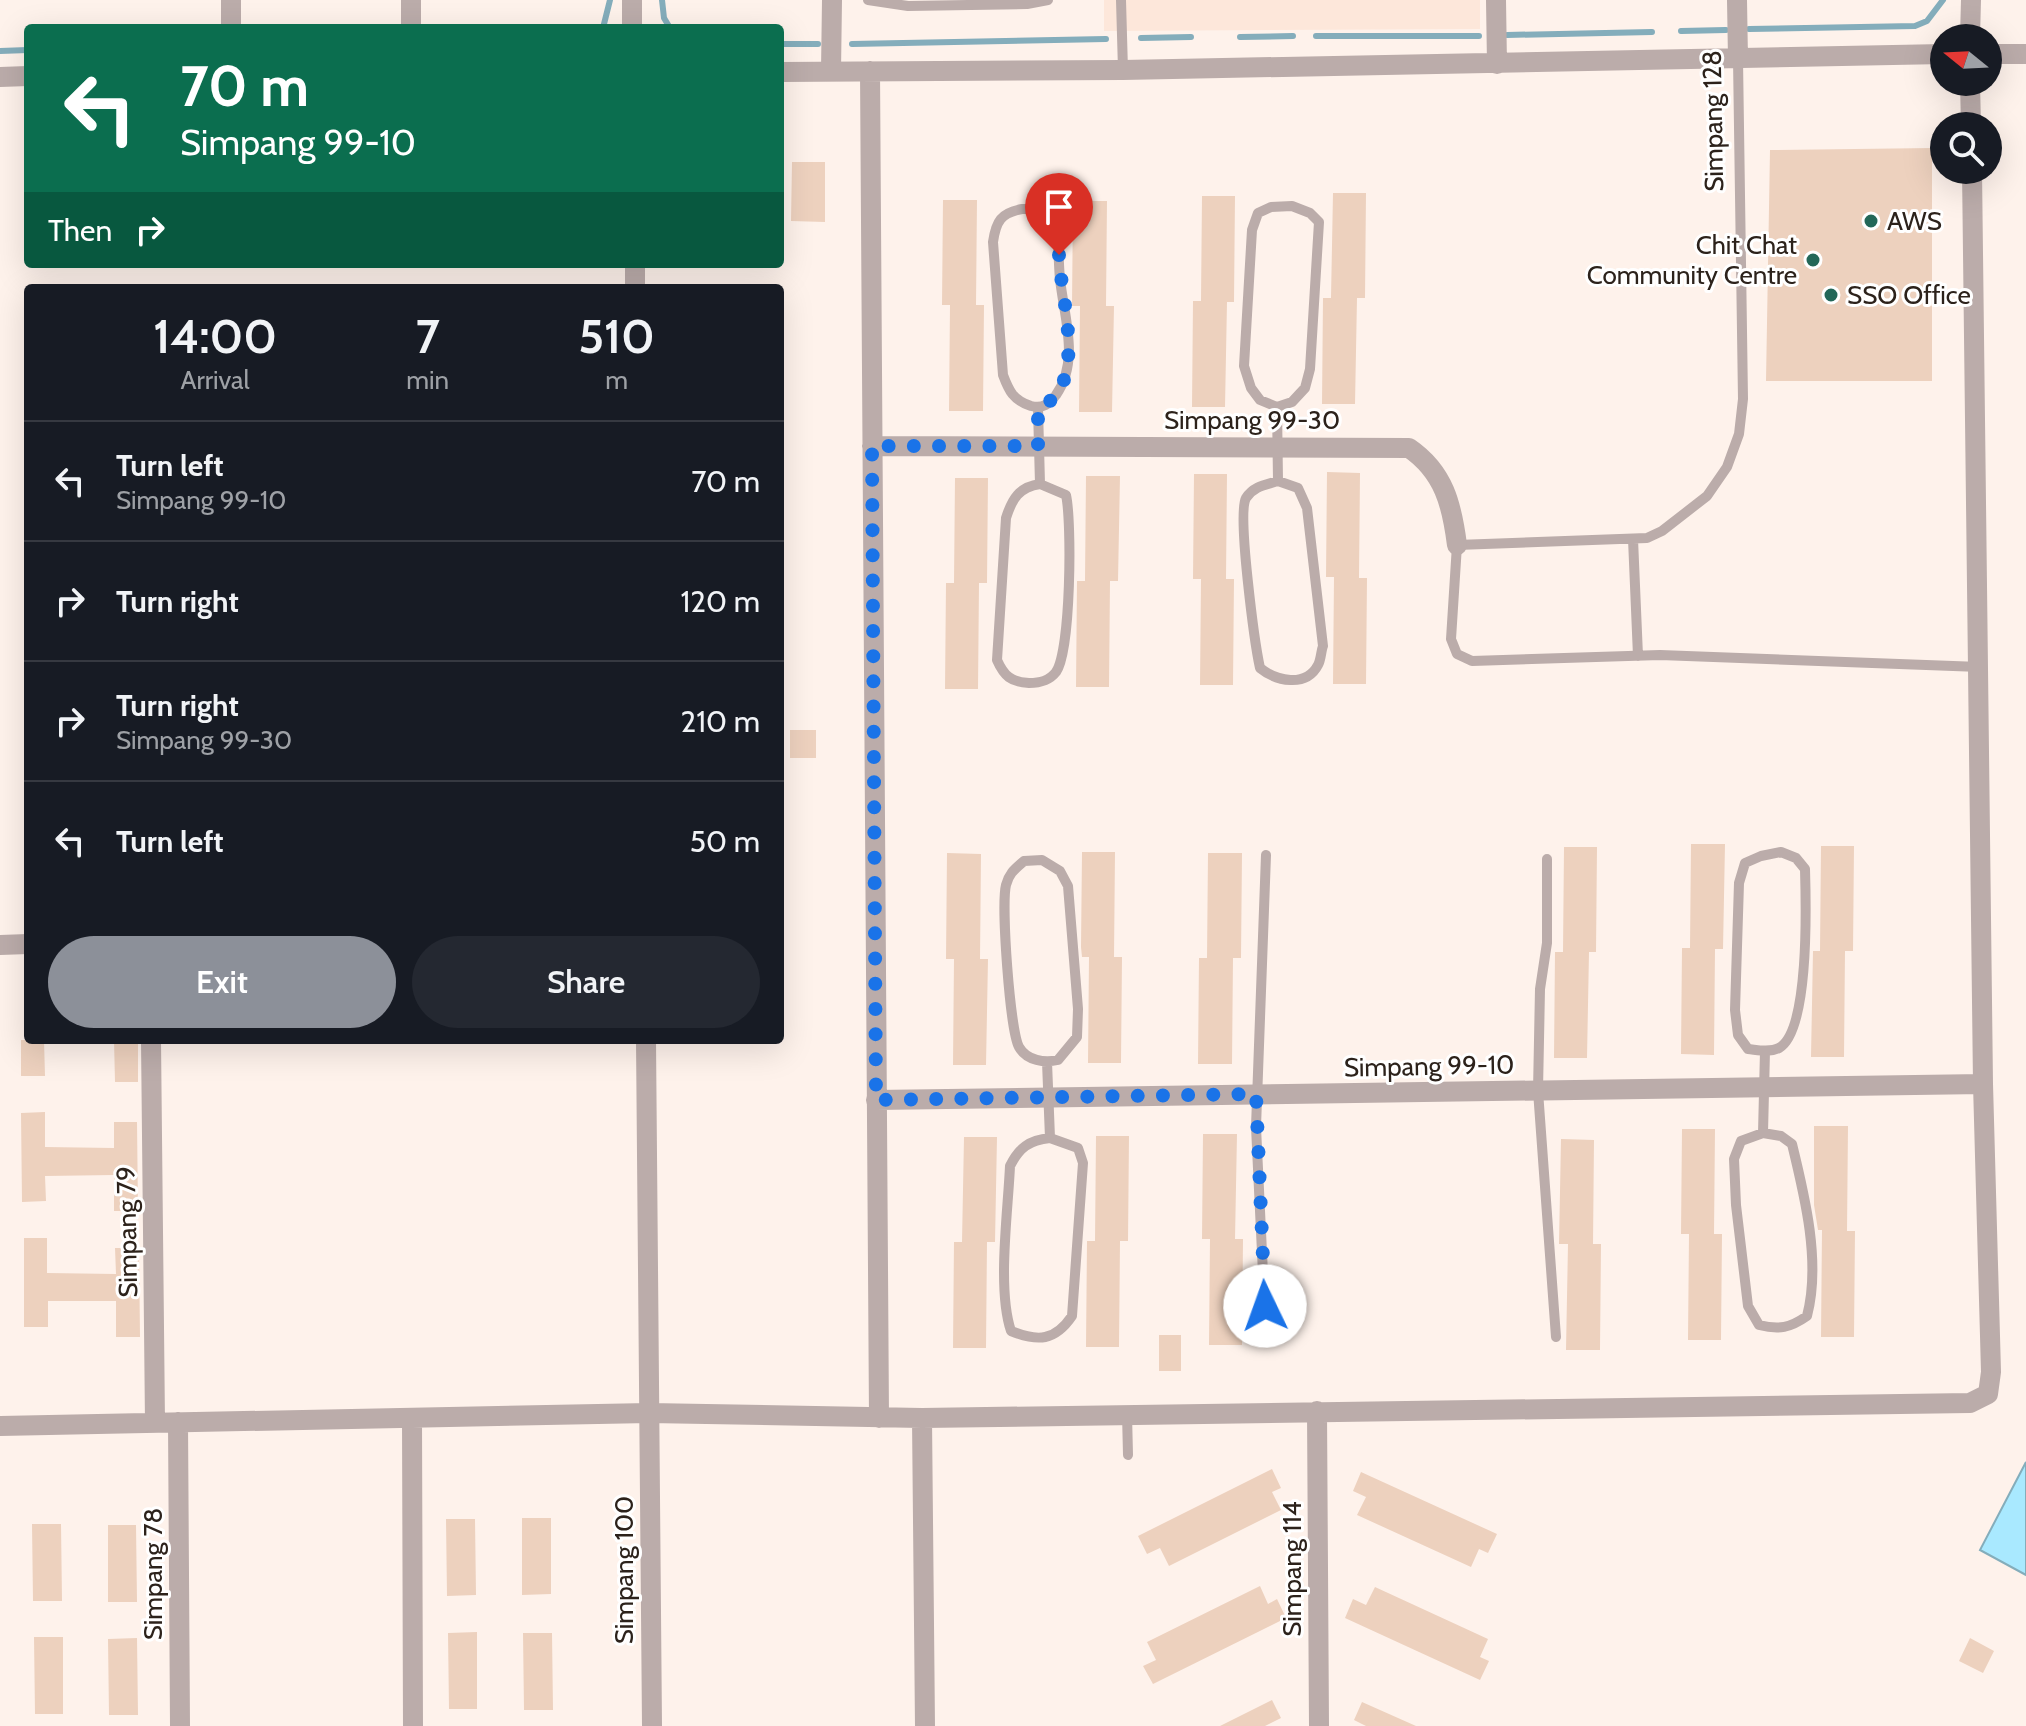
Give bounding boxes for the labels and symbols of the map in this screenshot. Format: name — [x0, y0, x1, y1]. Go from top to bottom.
north arrow — [1930, 24, 2002, 96]
street label: Simpang 128 — [1696, 50, 1730, 192]
pin — [1025, 173, 1093, 255]
place label: AWS — [1887, 205, 1942, 237]
marker: AWS — [1862, 212, 1880, 230]
place label: Chit Chat Community Centre — [1587, 229, 1797, 291]
marker: Chit Chat Community Centre — [1804, 251, 1822, 269]
place label: SSO Office — [1847, 279, 1971, 311]
marker: SSO Office — [1822, 286, 1840, 304]
street label: Simpang 99-30 — [1164, 404, 1340, 436]
street label: Simpang 99-10 — [1344, 1049, 1514, 1083]
street label: Simpang 79 — [110, 1166, 144, 1298]
position arrow — [1223, 1264, 1307, 1348]
street label: Simpang 100 — [608, 1496, 640, 1644]
street label: Simpang 114 — [1276, 1501, 1308, 1637]
street label: Simpang 78 — [137, 1508, 169, 1640]

